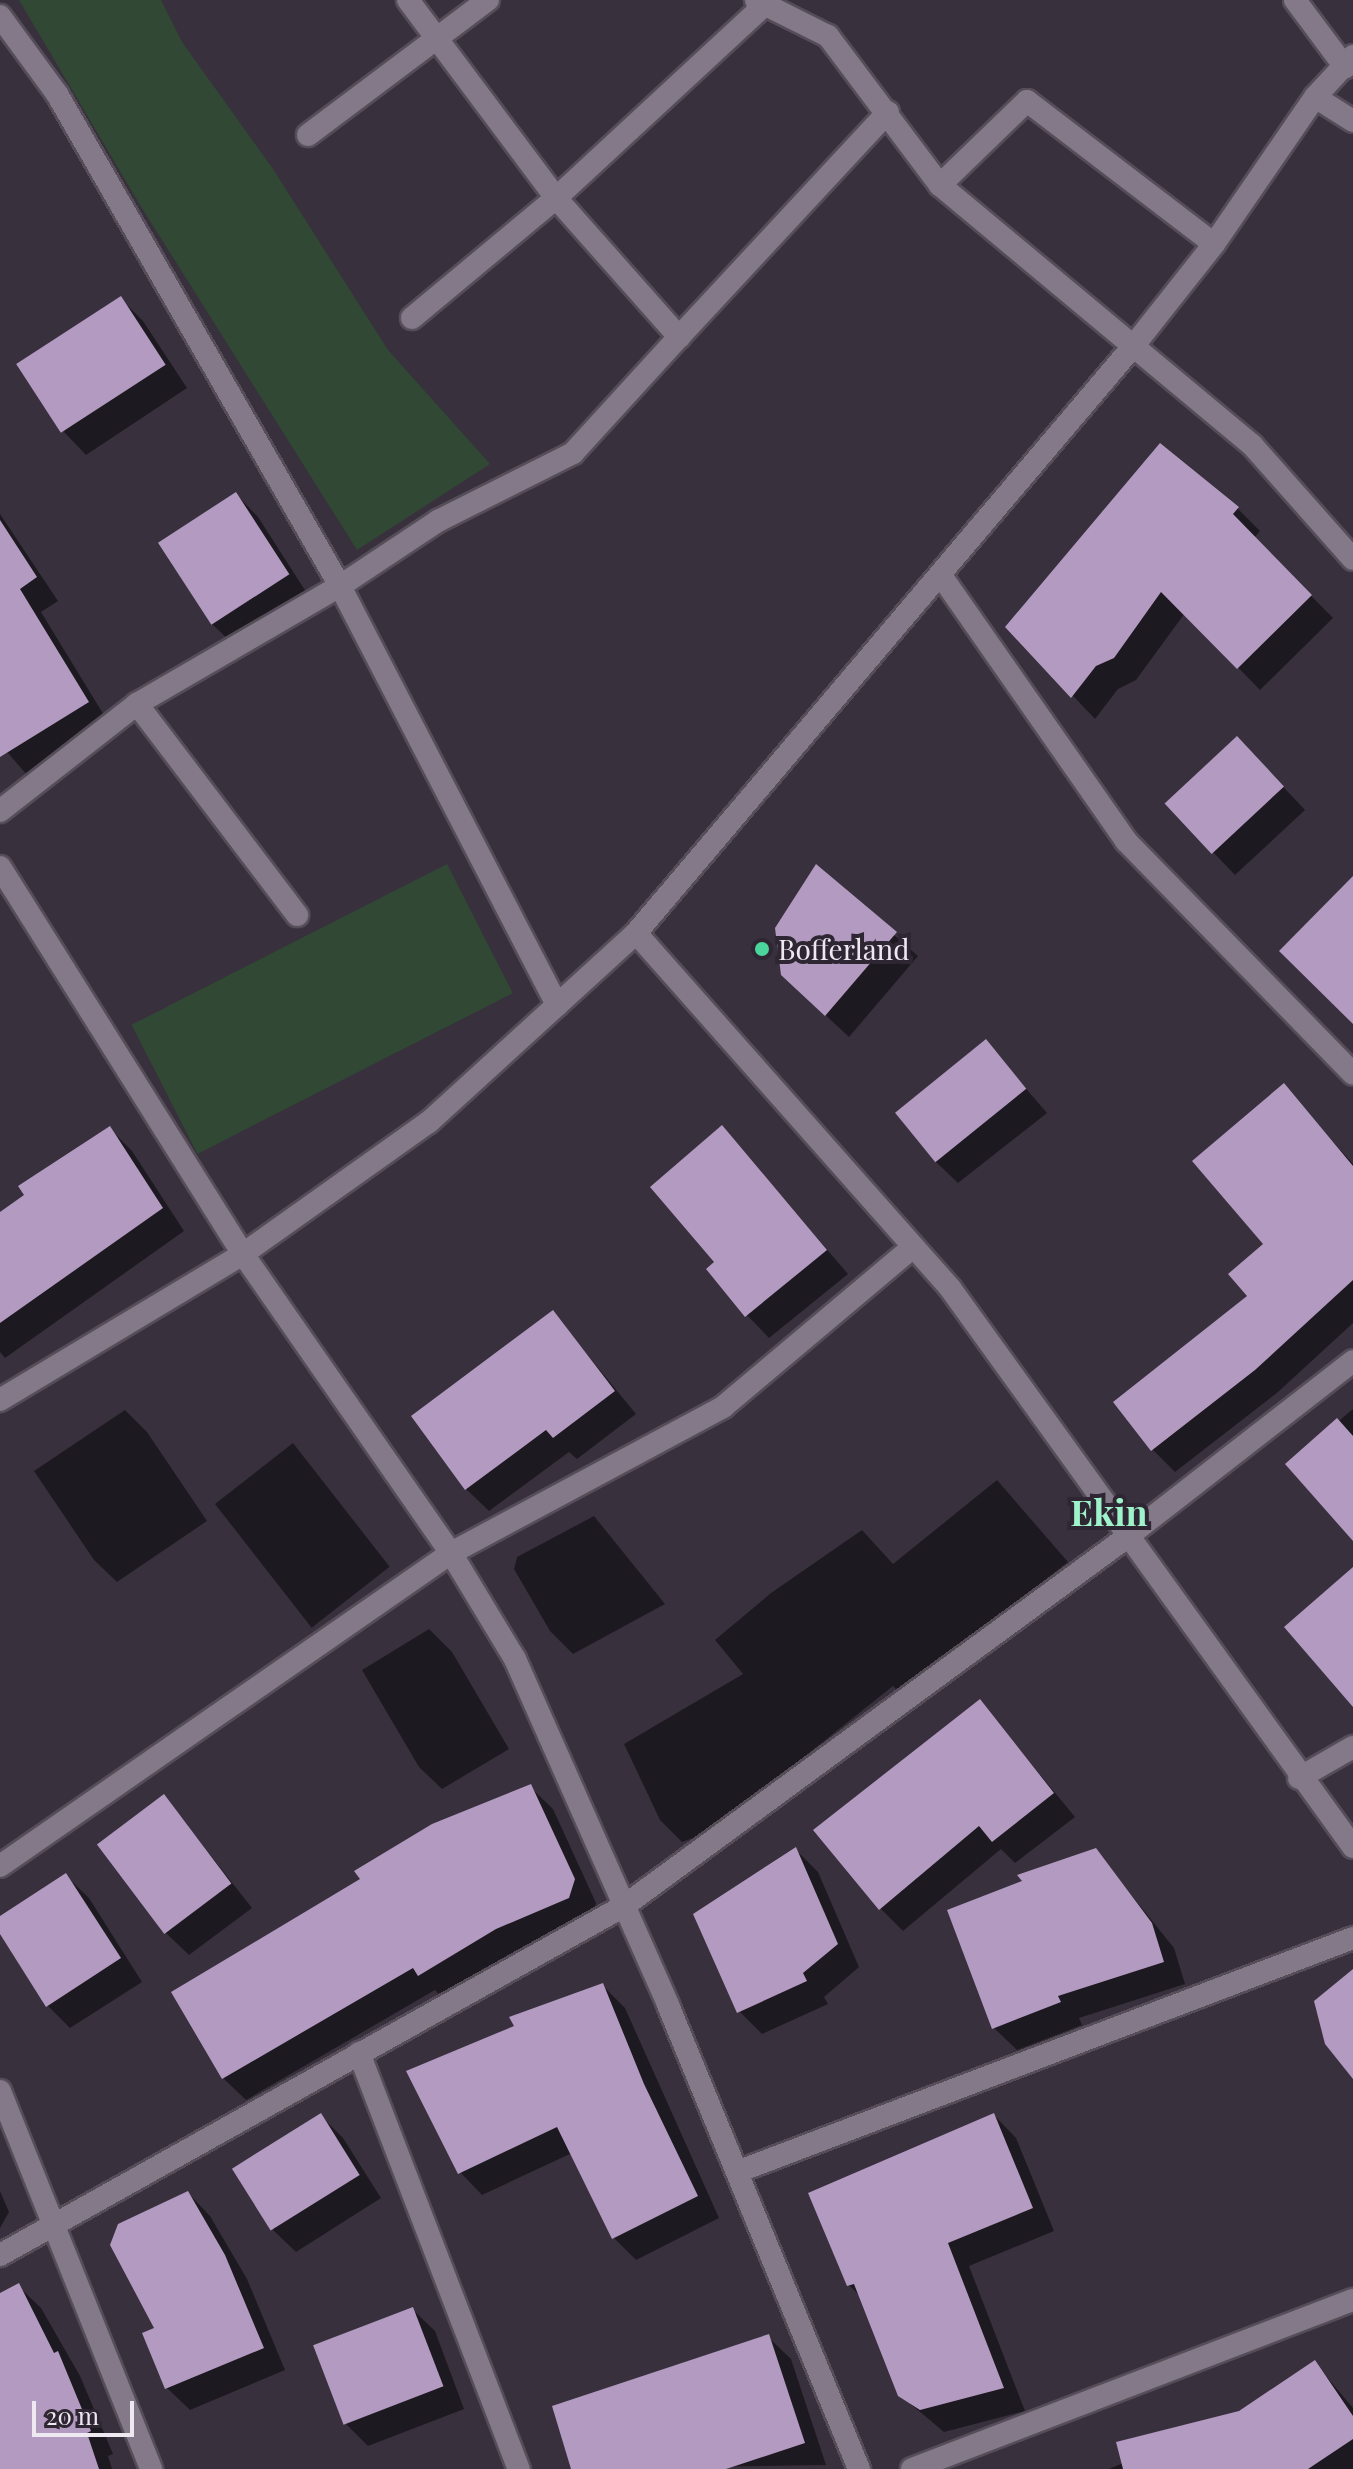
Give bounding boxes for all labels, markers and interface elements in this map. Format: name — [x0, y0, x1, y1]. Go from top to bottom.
place label: Bofferland — [778, 932, 910, 966]
marker: Bofferland — [753, 940, 771, 958]
district label: Ekin — [1070, 1490, 1148, 1534]
scale bar — [36, 2385, 138, 2435]
text: 20 m — [46, 2399, 99, 2431]

